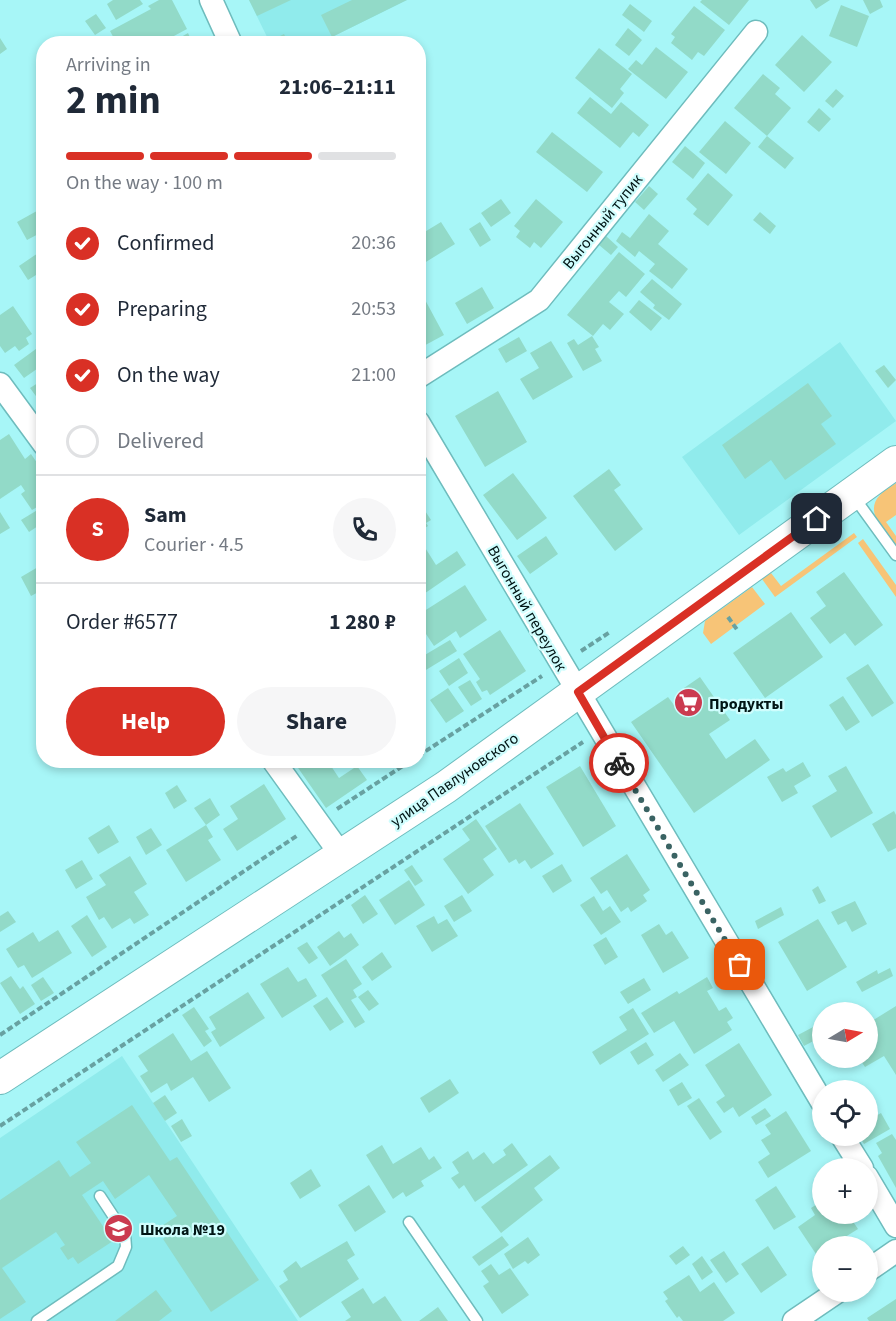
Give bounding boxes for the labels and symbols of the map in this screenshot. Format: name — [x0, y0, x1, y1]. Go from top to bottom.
street label: Выгонный тупик — [558, 169, 648, 274]
pin — [791, 493, 842, 544]
street label: Выгонный переулок — [482, 542, 572, 676]
supermarket icon: Продукты — [672, 687, 704, 719]
place label: Продукты — [709, 693, 783, 715]
street label: улица Павлуновского — [386, 727, 523, 832]
courier — [589, 733, 649, 793]
pin — [714, 939, 765, 990]
north arrow — [812, 1002, 878, 1068]
school or university icon: Школа №19 — [103, 1213, 135, 1245]
place label: Школа №19 — [140, 1219, 225, 1241]

